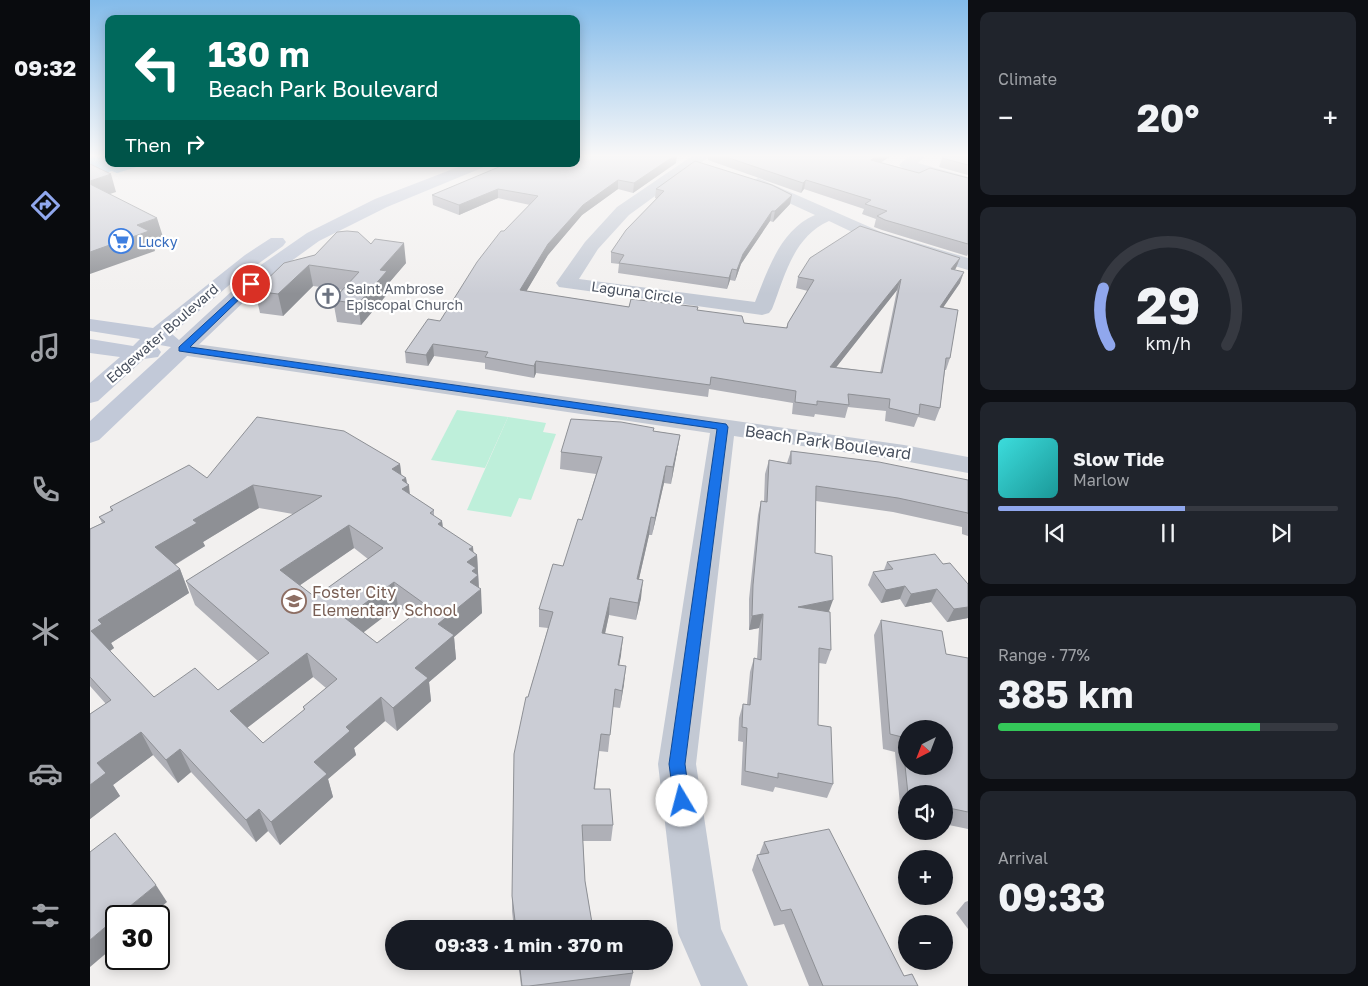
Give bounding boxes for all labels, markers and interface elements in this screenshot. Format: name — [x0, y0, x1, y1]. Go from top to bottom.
text: 130 m — [208, 33, 310, 75]
icon: left — [125, 35, 190, 100]
text: 09:32 — [14, 54, 76, 81]
text: Climate — [998, 69, 1057, 89]
text: Beach Park Boulevard — [208, 75, 438, 102]
text: 20° — [1137, 95, 1199, 140]
text: − — [998, 101, 1013, 134]
text: + — [1323, 101, 1338, 134]
icon: right — [181, 130, 209, 158]
text: Then — [125, 133, 171, 156]
icon: directions — [28, 188, 63, 223]
supermarket icon: Lucky — [108, 228, 134, 254]
place label: Lucky — [138, 233, 178, 250]
pin — [230, 263, 272, 305]
icon: arrive — [237, 270, 265, 298]
text: 29 — [1136, 273, 1200, 335]
street label: Laguna Circle — [590, 277, 684, 307]
street label: Edgewater Boulevard — [103, 280, 221, 386]
place label: Saint Ambrose Episcopal Church — [346, 280, 463, 313]
church icon: Saint Ambrose Episcopal Church — [315, 283, 341, 309]
icon: music — [28, 330, 63, 365]
text: km/h — [1145, 332, 1191, 354]
street label: Beach Park Boulevard — [744, 420, 912, 464]
text: Slow Tide — [1073, 447, 1164, 470]
text: Marlow — [1073, 470, 1129, 490]
icon: phone — [28, 472, 63, 507]
icon: previous — [1041, 519, 1069, 547]
icon: pause — [1154, 519, 1182, 547]
icon: next — [1267, 519, 1295, 547]
place label: Foster City Elementary School — [312, 582, 457, 620]
school or university icon: Foster City Elementary School — [281, 588, 307, 614]
icon: climate — [28, 614, 63, 649]
text: Range · 77% — [998, 645, 1090, 665]
text: 385 km — [998, 671, 1133, 716]
north arrow — [898, 720, 952, 775]
map controls — [898, 720, 953, 970]
icon: car — [28, 756, 63, 791]
position arrow — [655, 774, 707, 826]
button: sound — [898, 785, 953, 840]
text: Arrival — [998, 848, 1048, 868]
button: + — [898, 850, 953, 905]
text: 09:33 — [998, 874, 1105, 919]
icon: filters — [28, 898, 63, 933]
speed limit sign: 30 — [105, 905, 170, 970]
button: − — [898, 915, 953, 970]
text: 09:33 · 1 min · 370 m — [435, 933, 623, 956]

